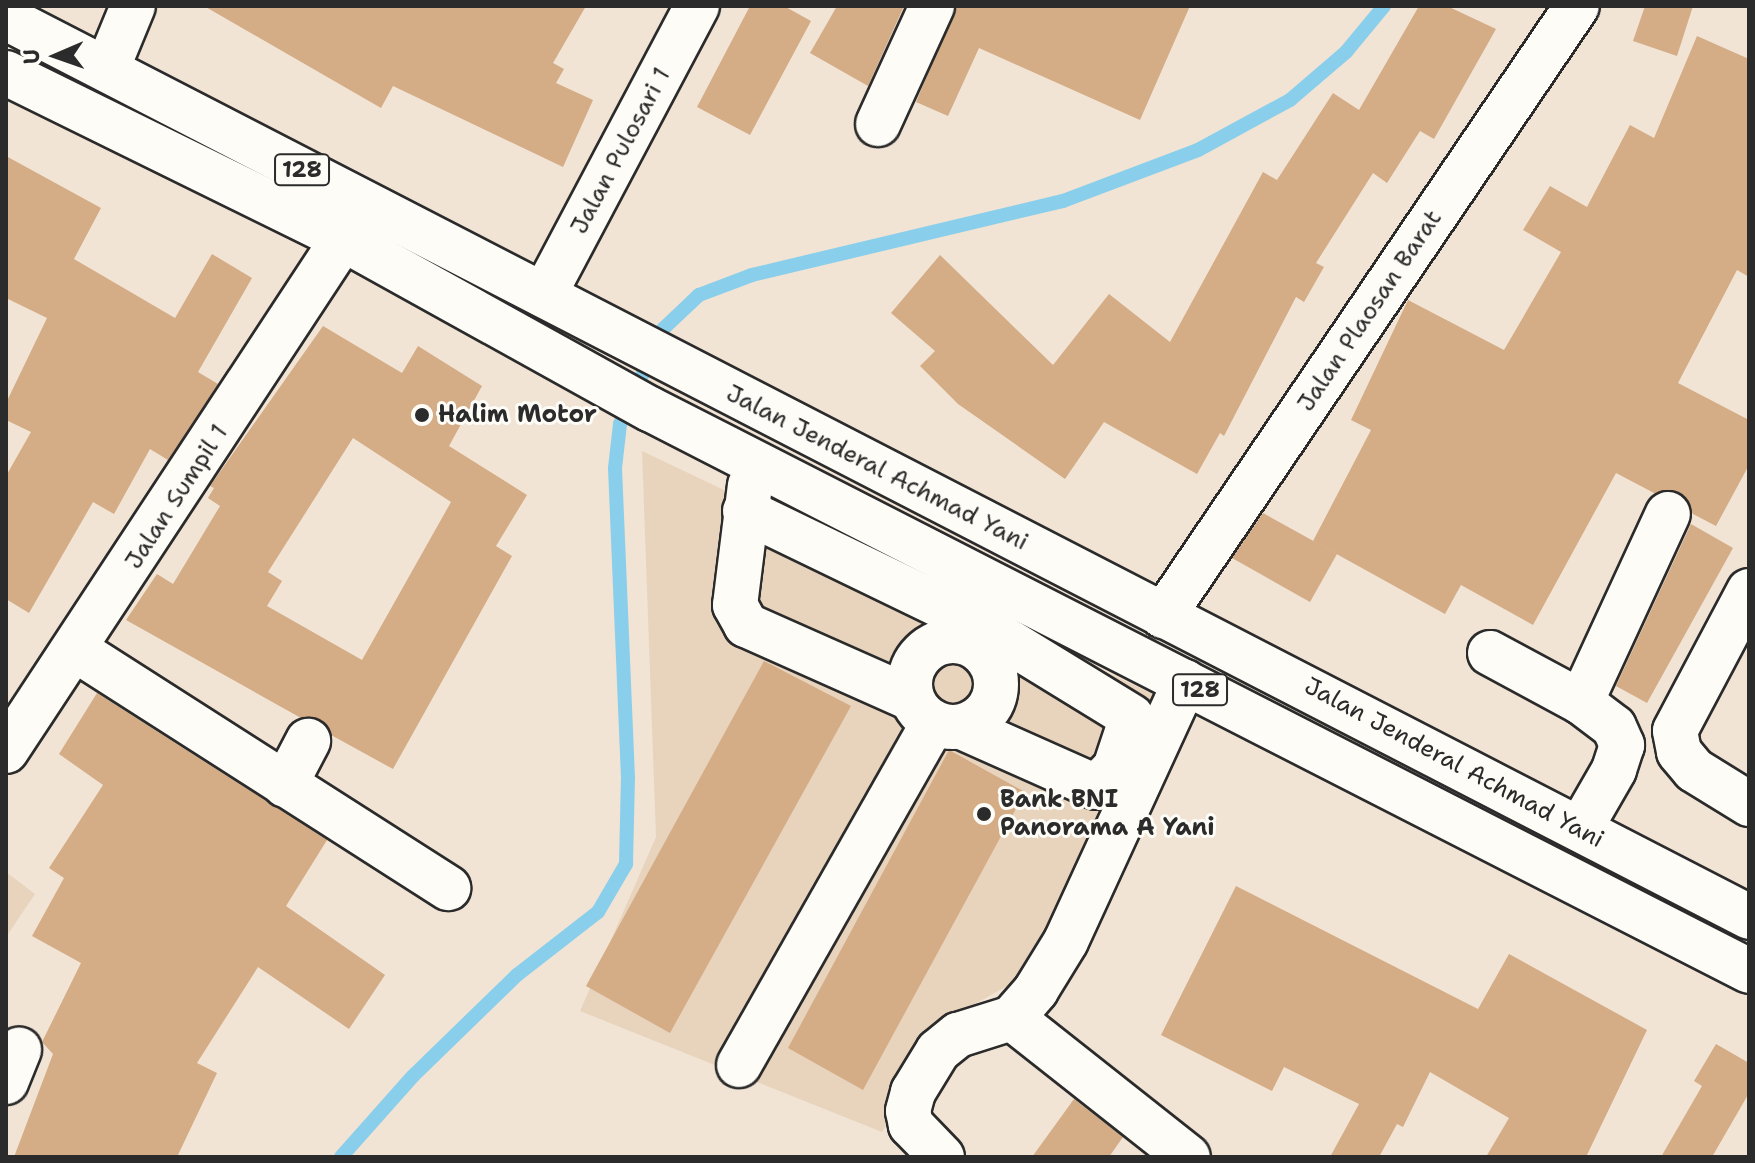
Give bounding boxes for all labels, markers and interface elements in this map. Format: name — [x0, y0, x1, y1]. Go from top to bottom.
north arrow — [16, 16, 96, 96]
text: U — [17, 49, 46, 65]
street label: Jalan Pulosari 1 — [565, 63, 677, 239]
road number: 128 — [274, 152, 330, 188]
street label: Jalan Plaosan Barat — [1292, 205, 1448, 417]
street label: Jalan Jenderal Achmad Yani — [721, 379, 1033, 557]
place label: Halim Motor — [438, 401, 597, 429]
marker: Halim Motor — [413, 406, 431, 424]
street label: Jalan Sumpil 1 — [120, 419, 234, 575]
road number: 128 — [1172, 672, 1228, 708]
street label: Jalan Jenderal Achmad Yani — [1299, 672, 1609, 854]
place label: Bank BNI Panorama A Yani — [1000, 786, 1215, 842]
marker: Bank BNI Panorama A Yani — [975, 805, 993, 823]

